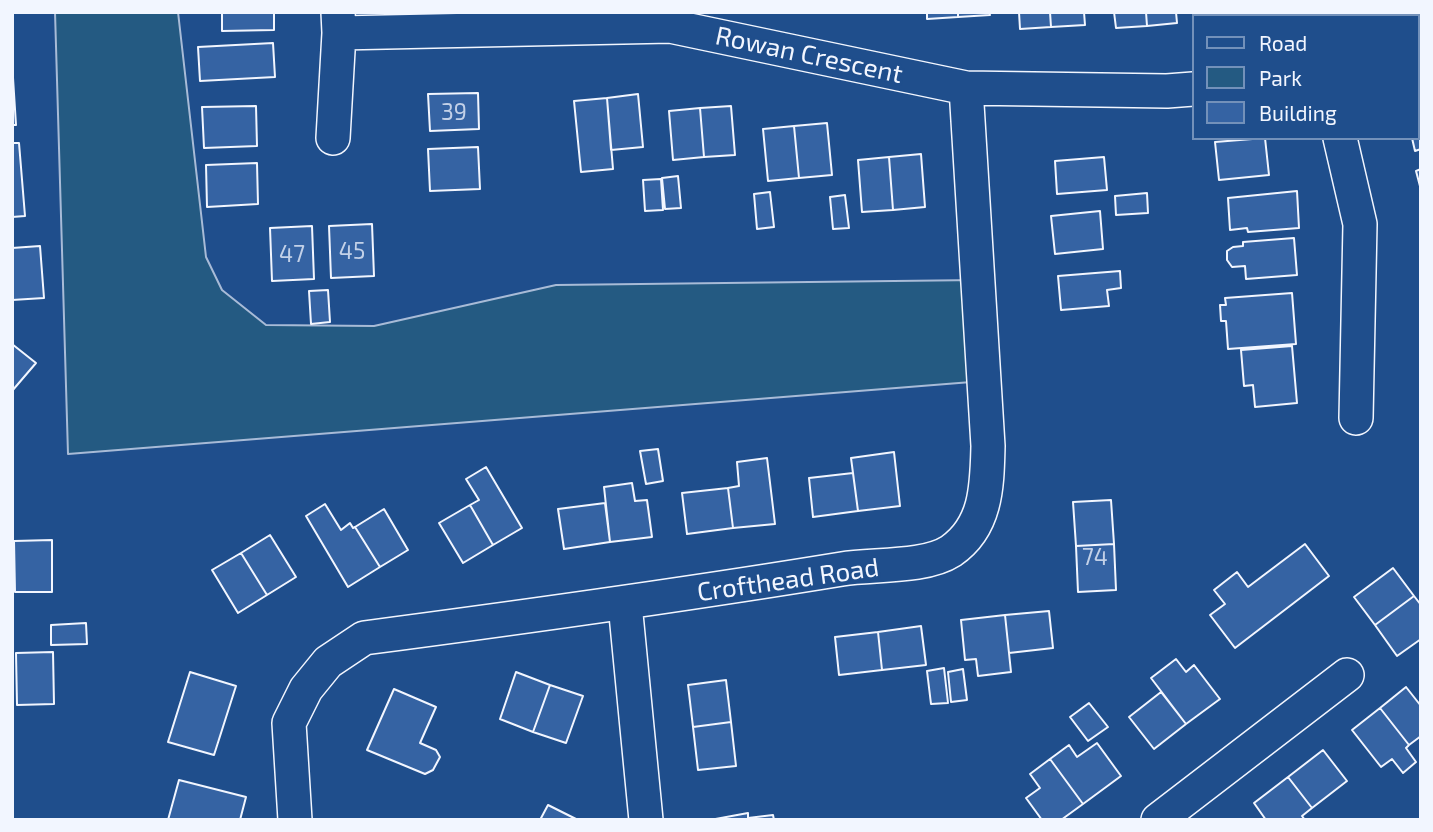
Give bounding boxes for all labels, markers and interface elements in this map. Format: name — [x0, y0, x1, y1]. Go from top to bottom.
legend — [1192, 14, 1419, 140]
street label: Rowan Crescent — [712, 20, 906, 90]
text: Road — [1259, 30, 1307, 55]
text: Park — [1259, 65, 1302, 90]
house number: 39 — [441, 98, 467, 126]
text: Building — [1259, 100, 1337, 125]
house number: 45 — [339, 237, 365, 265]
house number: 47 — [279, 240, 305, 268]
house number: 74 — [1082, 543, 1108, 571]
street label: Crofthead Road — [695, 552, 881, 608]

